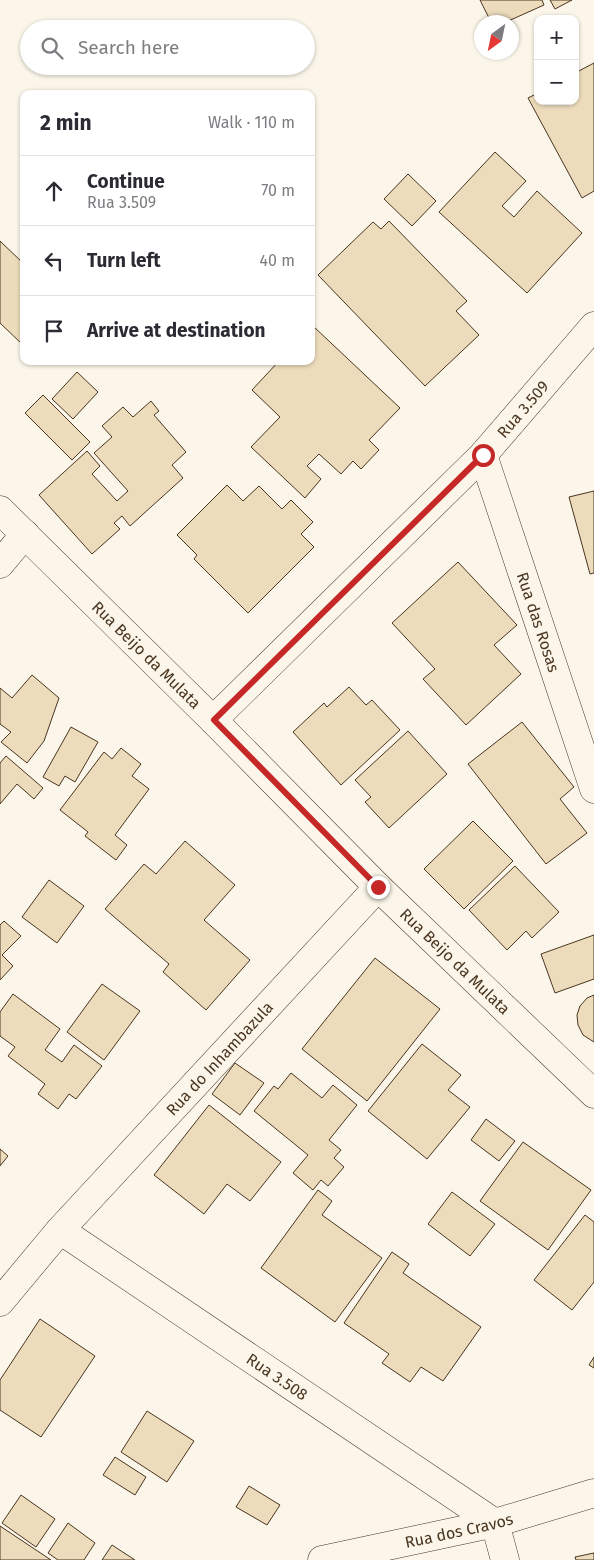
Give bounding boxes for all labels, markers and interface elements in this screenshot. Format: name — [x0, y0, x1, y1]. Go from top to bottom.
north arrow — [474, 15, 519, 60]
map controls — [534, 15, 579, 105]
button: + — [534, 15, 579, 60]
search box — [20, 20, 315, 75]
icon: search — [38, 34, 66, 62]
text: Search here — [78, 36, 179, 59]
button: − — [534, 60, 579, 105]
text: 2 min — [40, 110, 92, 136]
text: Walk · 110 m — [208, 113, 295, 132]
text: Continue — [87, 170, 165, 193]
icon: ahead — [40, 177, 68, 205]
text: 70 m — [261, 181, 295, 200]
text: Rua 3.509 — [87, 193, 156, 212]
icon: left — [40, 247, 68, 275]
text: Turn left — [87, 249, 161, 272]
text: 40 m — [260, 251, 295, 270]
icon: arrive — [40, 317, 68, 345]
text: Arrive at destination — [87, 319, 266, 342]
street label: Rua 3.509 — [493, 377, 552, 441]
route start — [472, 444, 495, 467]
street label: Rua das Rosas — [513, 570, 564, 674]
street label: Rua Beijo da Mulata — [88, 597, 205, 712]
route end — [367, 876, 390, 899]
street label: Rua Beijo da Mulata — [396, 904, 514, 1018]
street label: Rua do Inhambazula — [162, 997, 277, 1119]
street label: Rua 3.508 — [243, 1349, 312, 1404]
street label: Rua dos Cravos — [403, 1509, 515, 1552]

